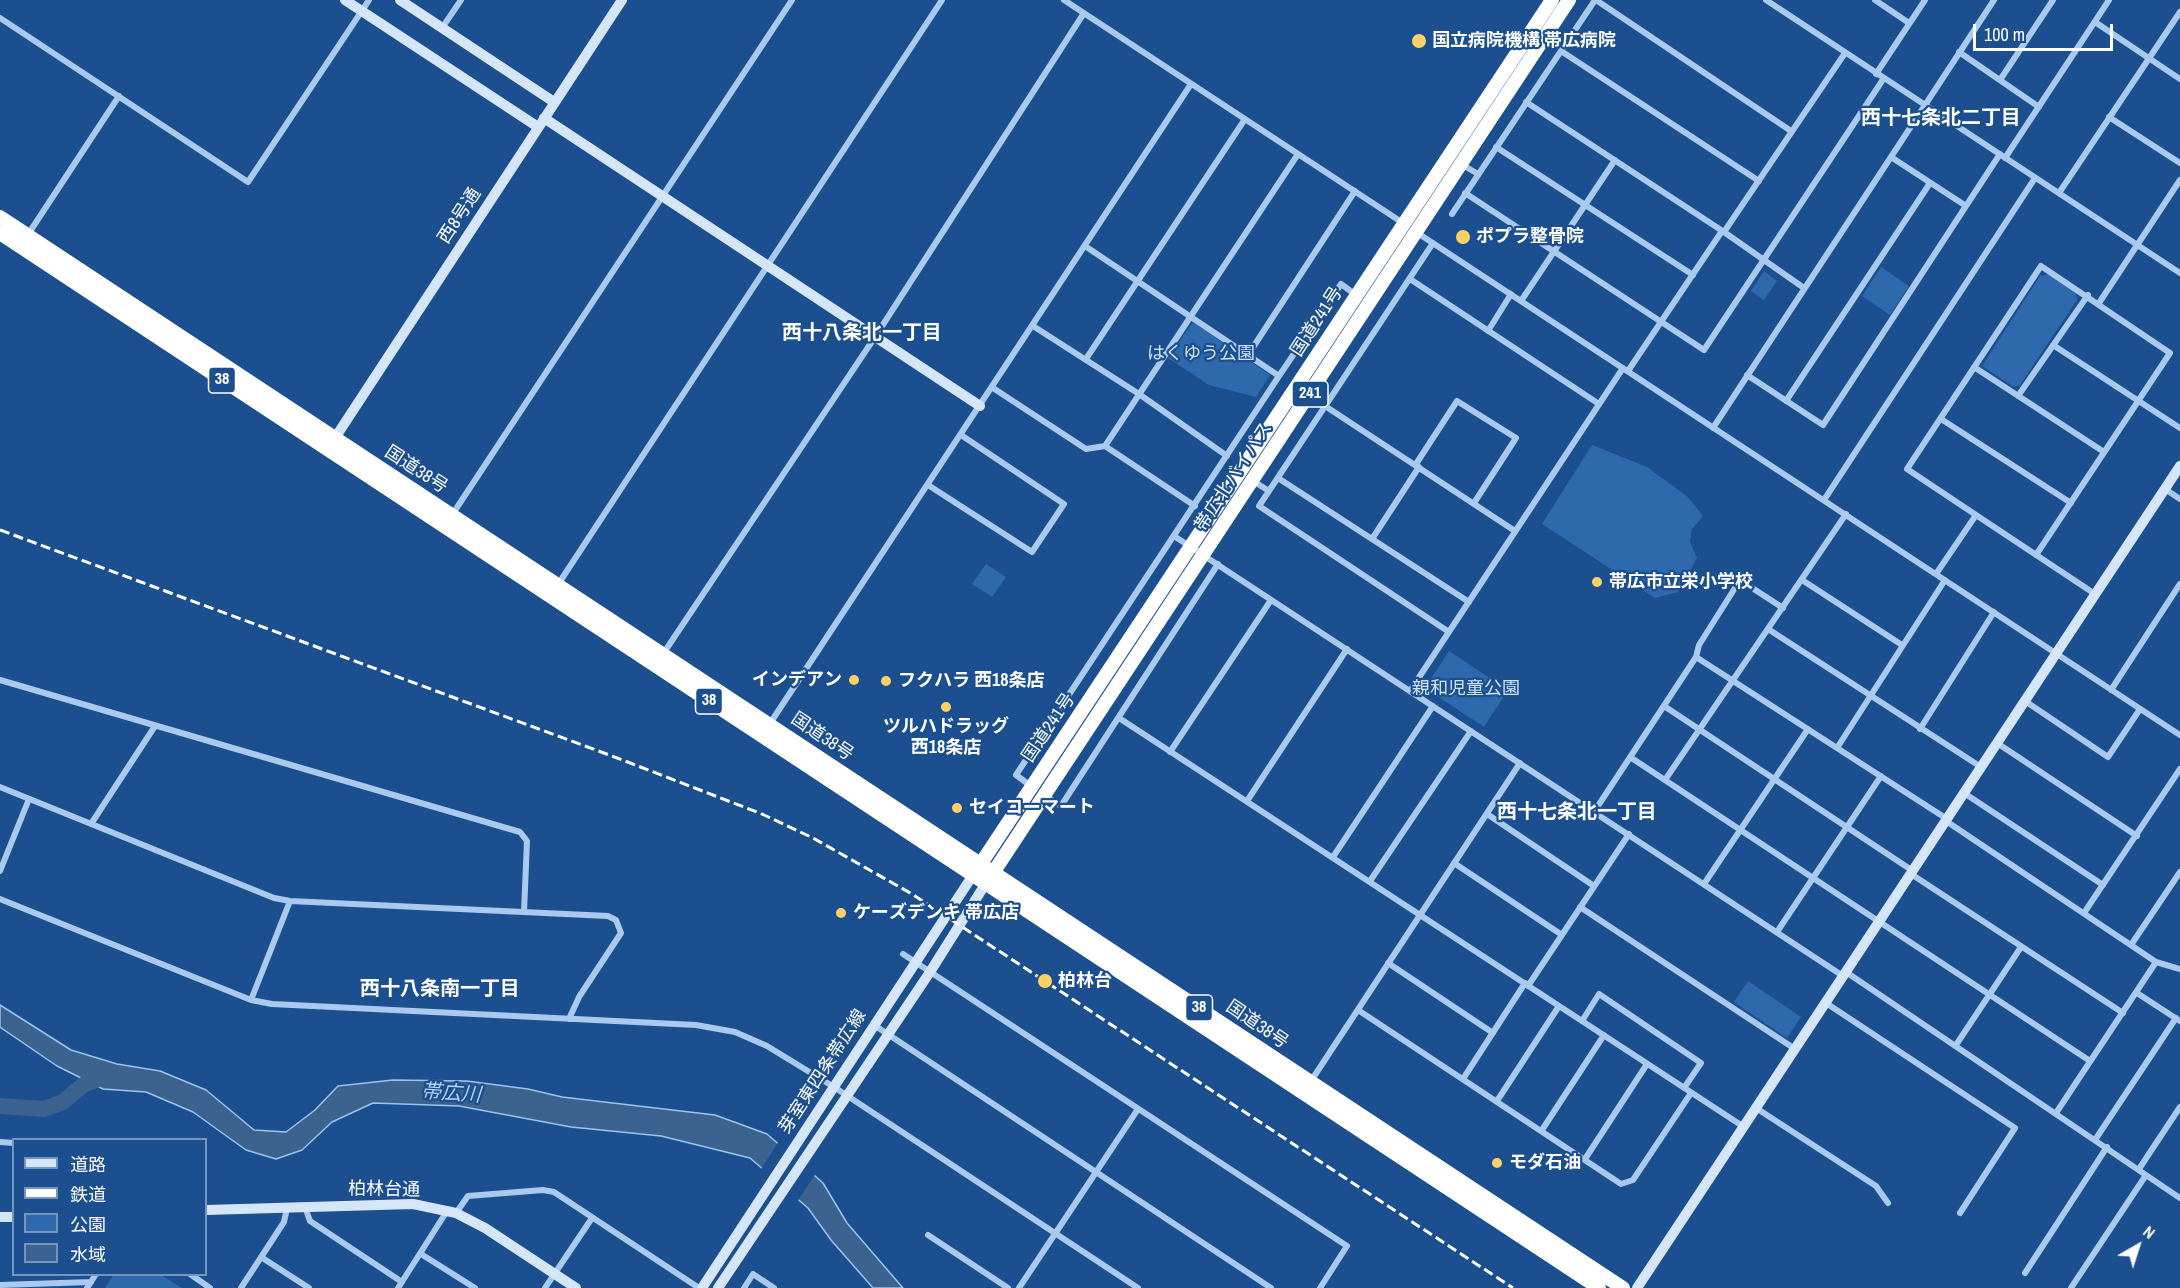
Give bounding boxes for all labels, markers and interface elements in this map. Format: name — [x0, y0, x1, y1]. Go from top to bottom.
scale bar — [1976, 12, 2116, 50]
text: 100 m — [1984, 22, 2025, 47]
place label: 国立病院機構 帯広病院 — [1432, 30, 1616, 52]
marker: 国立病院機構 帯広病院 — [1410, 32, 1428, 50]
district label: 西十七条北二丁目 — [1861, 107, 2021, 131]
street label: 西8号通 — [434, 184, 486, 248]
place label: ポプラ整骨院 — [1476, 226, 1584, 248]
marker: ポプラ整骨院 — [1454, 228, 1472, 246]
street label: 国道241号 — [1287, 283, 1347, 361]
district label: 西十八条北一丁目 — [782, 322, 942, 346]
park label: はくゆう公園 — [1147, 343, 1255, 365]
road number: 38 — [208, 367, 236, 393]
road number: 241 — [1292, 381, 1328, 407]
street label: 帯広北バイパス — [1191, 418, 1277, 536]
street label: 国道38号 — [381, 442, 451, 498]
place label: 帯広市立栄小学校 — [1609, 571, 1753, 593]
marker: 帯広市立栄小学校 — [1590, 575, 1604, 589]
place label: インデアン — [752, 669, 842, 691]
place label: フクハラ 西18条店 — [898, 670, 1045, 692]
marker: インデアン — [847, 673, 861, 687]
marker: フクハラ 西18条店 — [879, 674, 893, 688]
park label: 親和児童公園 — [1412, 678, 1520, 700]
road number: 38 — [696, 688, 722, 714]
street label: 国道241号 — [1018, 689, 1080, 767]
marker: ツルハドラッグ 西18条店 — [939, 700, 953, 714]
street label: 国道38号 — [787, 708, 857, 766]
place label: ツルハドラッグ 西18条店 — [883, 716, 1009, 758]
place label: セイコーマート — [969, 797, 1095, 819]
marker: セイコーマート — [950, 801, 964, 815]
district label: 西十七条北一丁目 — [1497, 801, 1657, 825]
place label: ケーズデンキ 帯広店 — [853, 902, 1019, 924]
marker: ケーズデンキ 帯広店 — [834, 906, 848, 920]
place label: 柏林台 — [1058, 970, 1112, 992]
marker: 柏林台 — [1036, 972, 1054, 990]
district label: 西十八条南一丁目 — [360, 978, 520, 1002]
road number: 38 — [1186, 995, 1212, 1021]
street label: 国道38号 — [1222, 996, 1292, 1054]
street label: 芽室東四条帯広線 — [775, 1006, 871, 1138]
water label: 帯広川 — [420, 1080, 482, 1108]
legend — [12, 1138, 207, 1276]
text: 道路 — [70, 1152, 106, 1177]
place label: モダ石油 — [1509, 1152, 1581, 1174]
marker: モダ石油 — [1490, 1156, 1504, 1170]
street label: 柏林台通 — [348, 1179, 420, 1201]
text: 鉄道 — [70, 1182, 106, 1207]
text: 公園 — [70, 1212, 106, 1237]
north arrow — [2108, 1216, 2168, 1276]
text: N — [2139, 1220, 2160, 1244]
text: 水域 — [70, 1242, 106, 1267]

